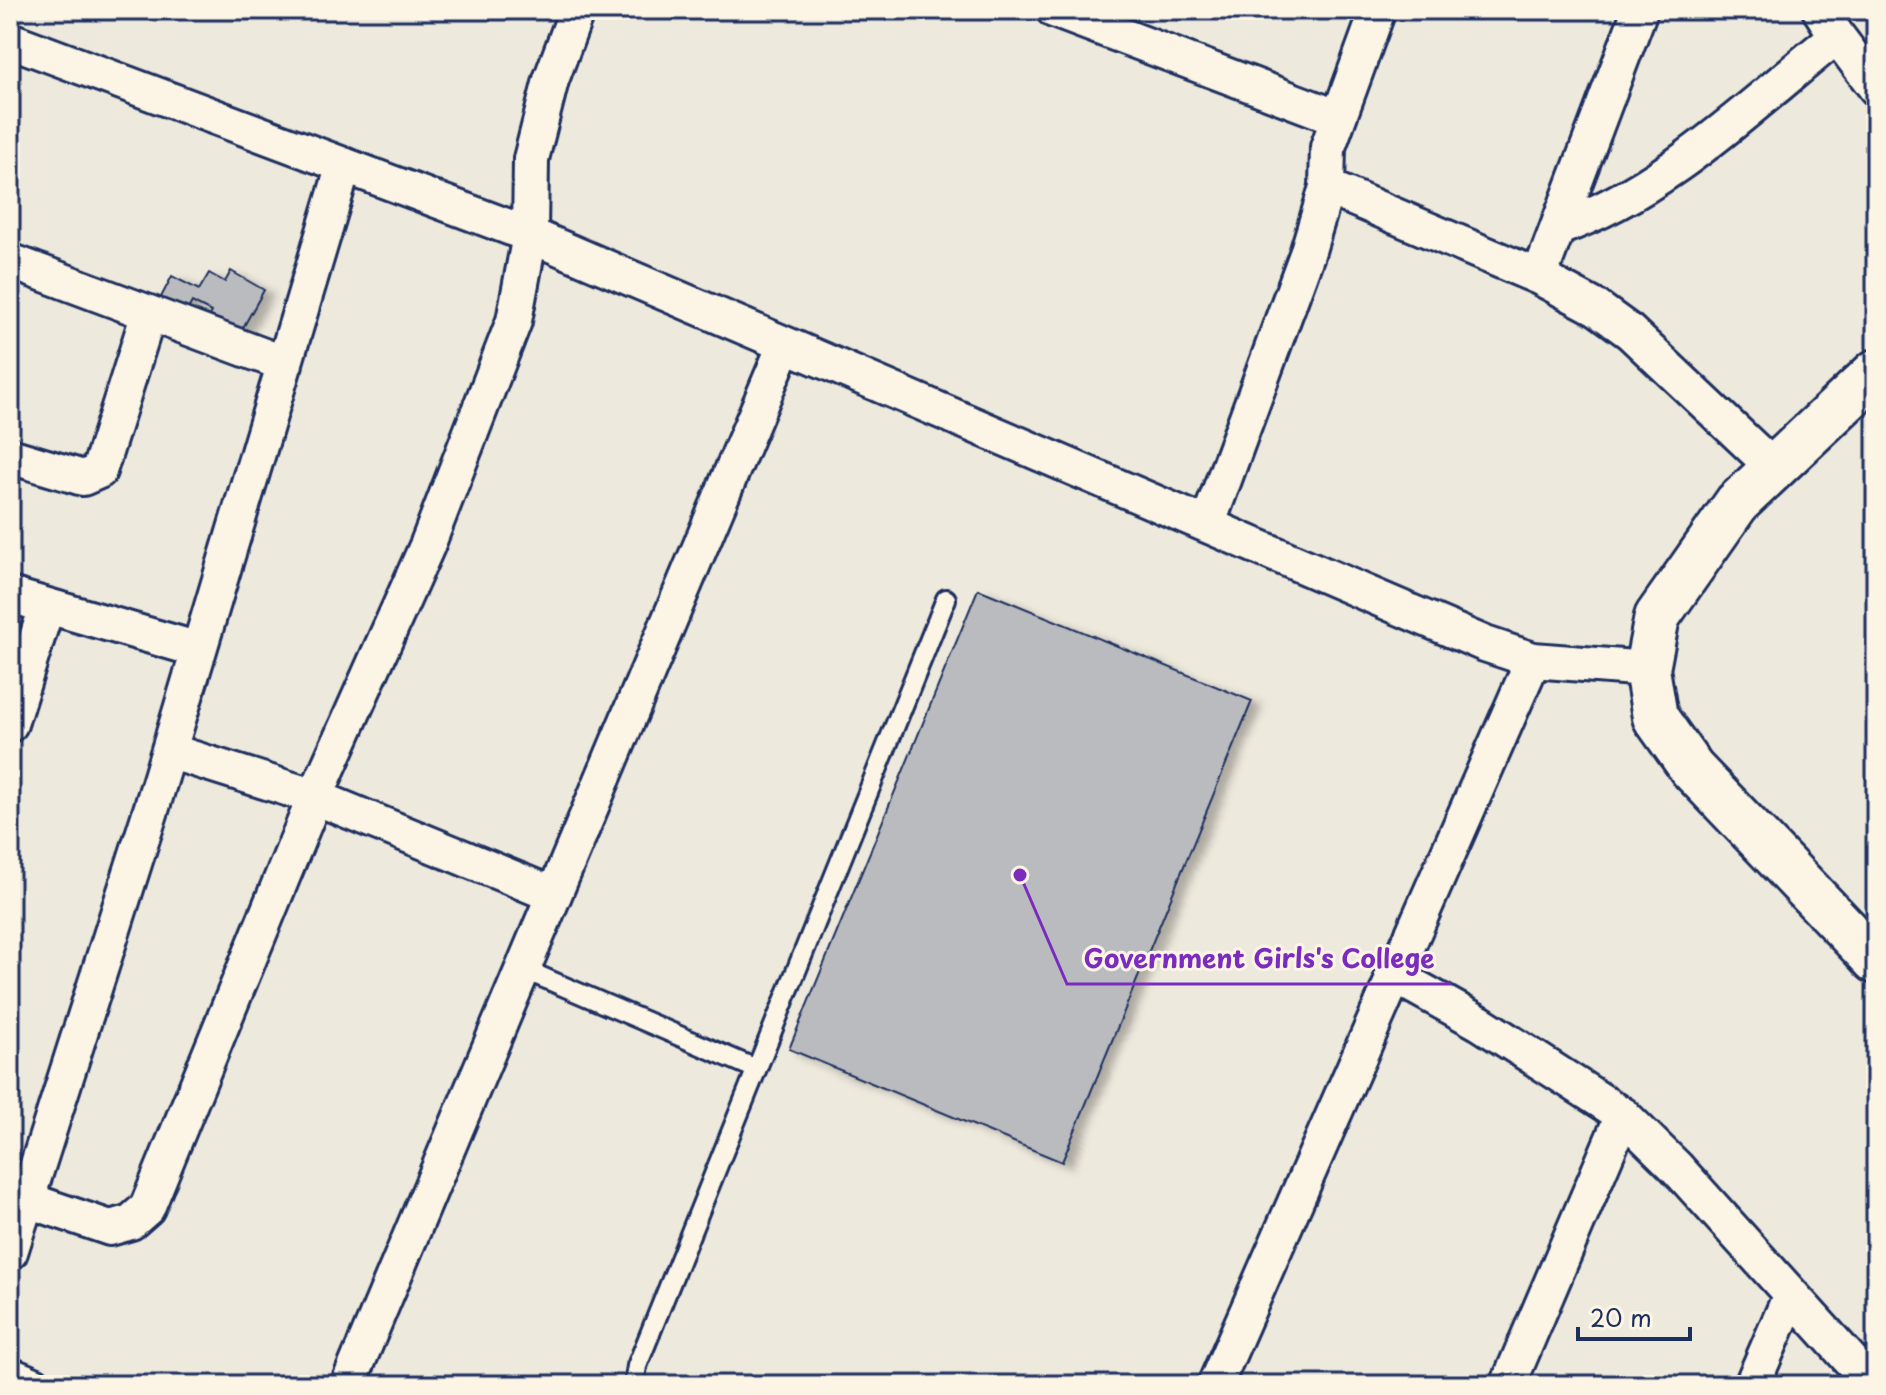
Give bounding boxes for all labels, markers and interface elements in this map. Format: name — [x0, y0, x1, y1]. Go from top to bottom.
callout: Government Girls's College — [1067, 934, 1451, 984]
text: Government Girls's College — [1084, 938, 1434, 977]
scale bar — [1578, 1291, 1690, 1341]
text: 20 m — [1590, 1299, 1652, 1335]

